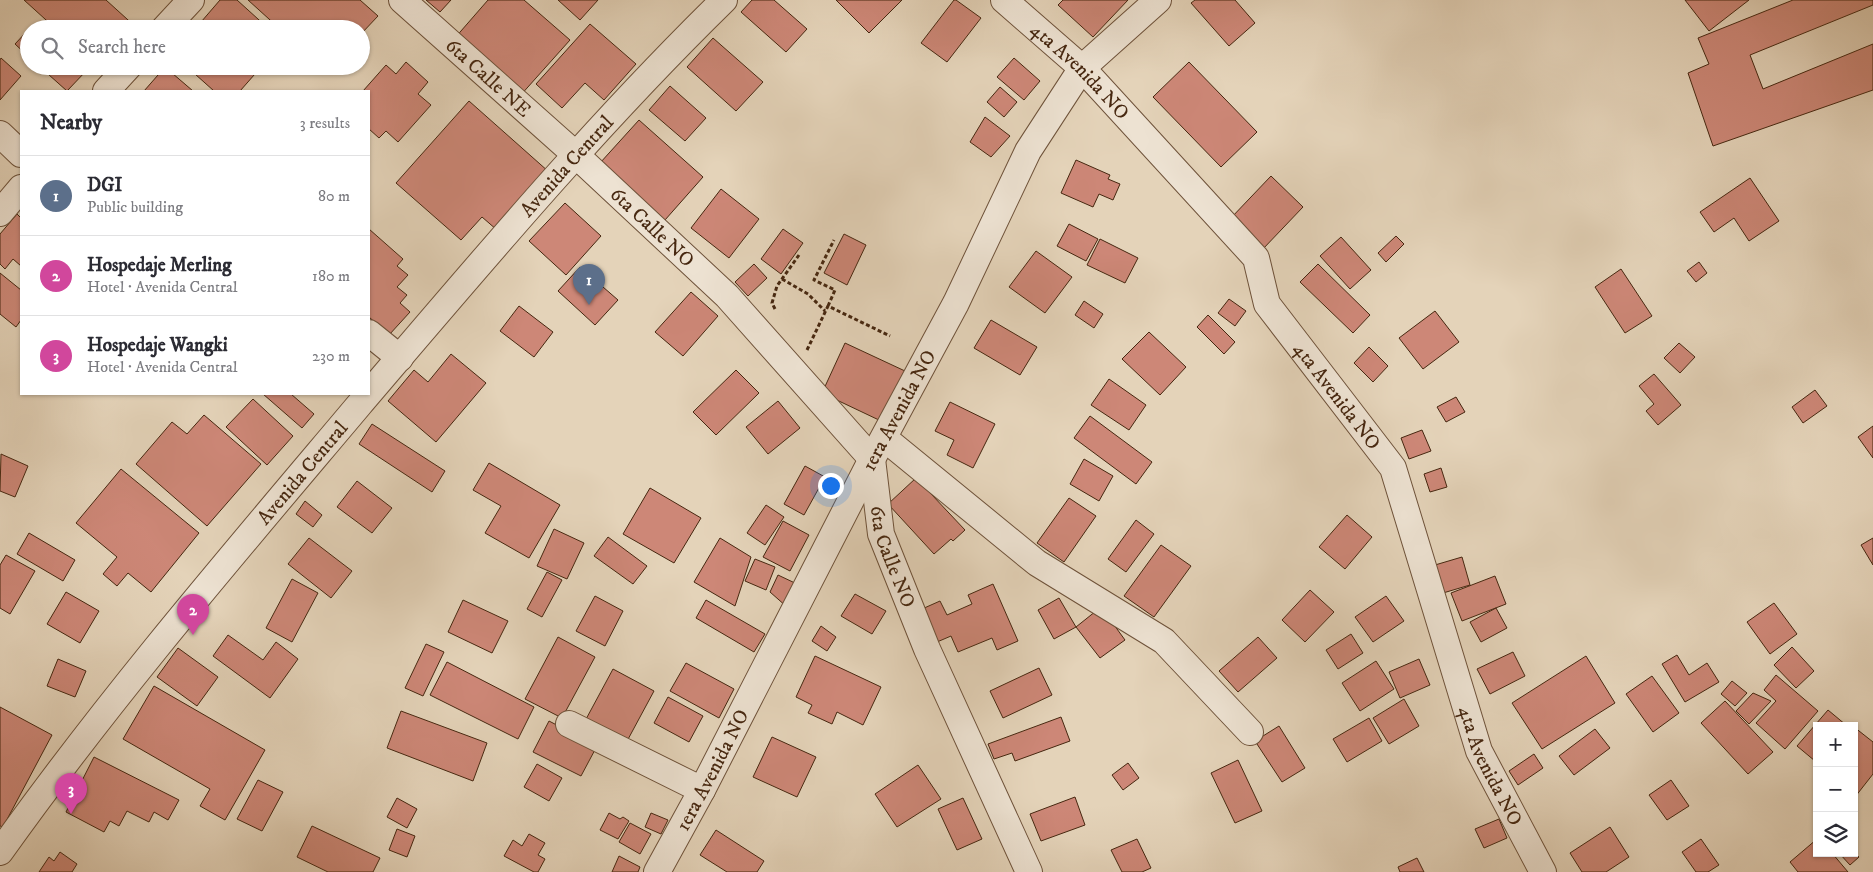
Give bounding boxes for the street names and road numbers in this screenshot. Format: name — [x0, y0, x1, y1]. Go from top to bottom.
street label: 4ta Avenida NO — [1025, 18, 1134, 125]
street label: 6ta Calle NE — [440, 33, 536, 123]
street label: Avenida Central — [515, 111, 620, 223]
street label: 6ta Calle NO — [604, 182, 699, 273]
street label: 4ta Avenida NO — [1287, 338, 1385, 455]
street label: 1era Avenida NO — [857, 346, 942, 476]
street label: Avenida Central — [252, 417, 354, 531]
street label: 6ta Calle NO — [864, 504, 920, 611]
street label: 4ta Avenida NO — [1452, 703, 1527, 830]
street label: 1era Avenida NO — [671, 705, 755, 836]

